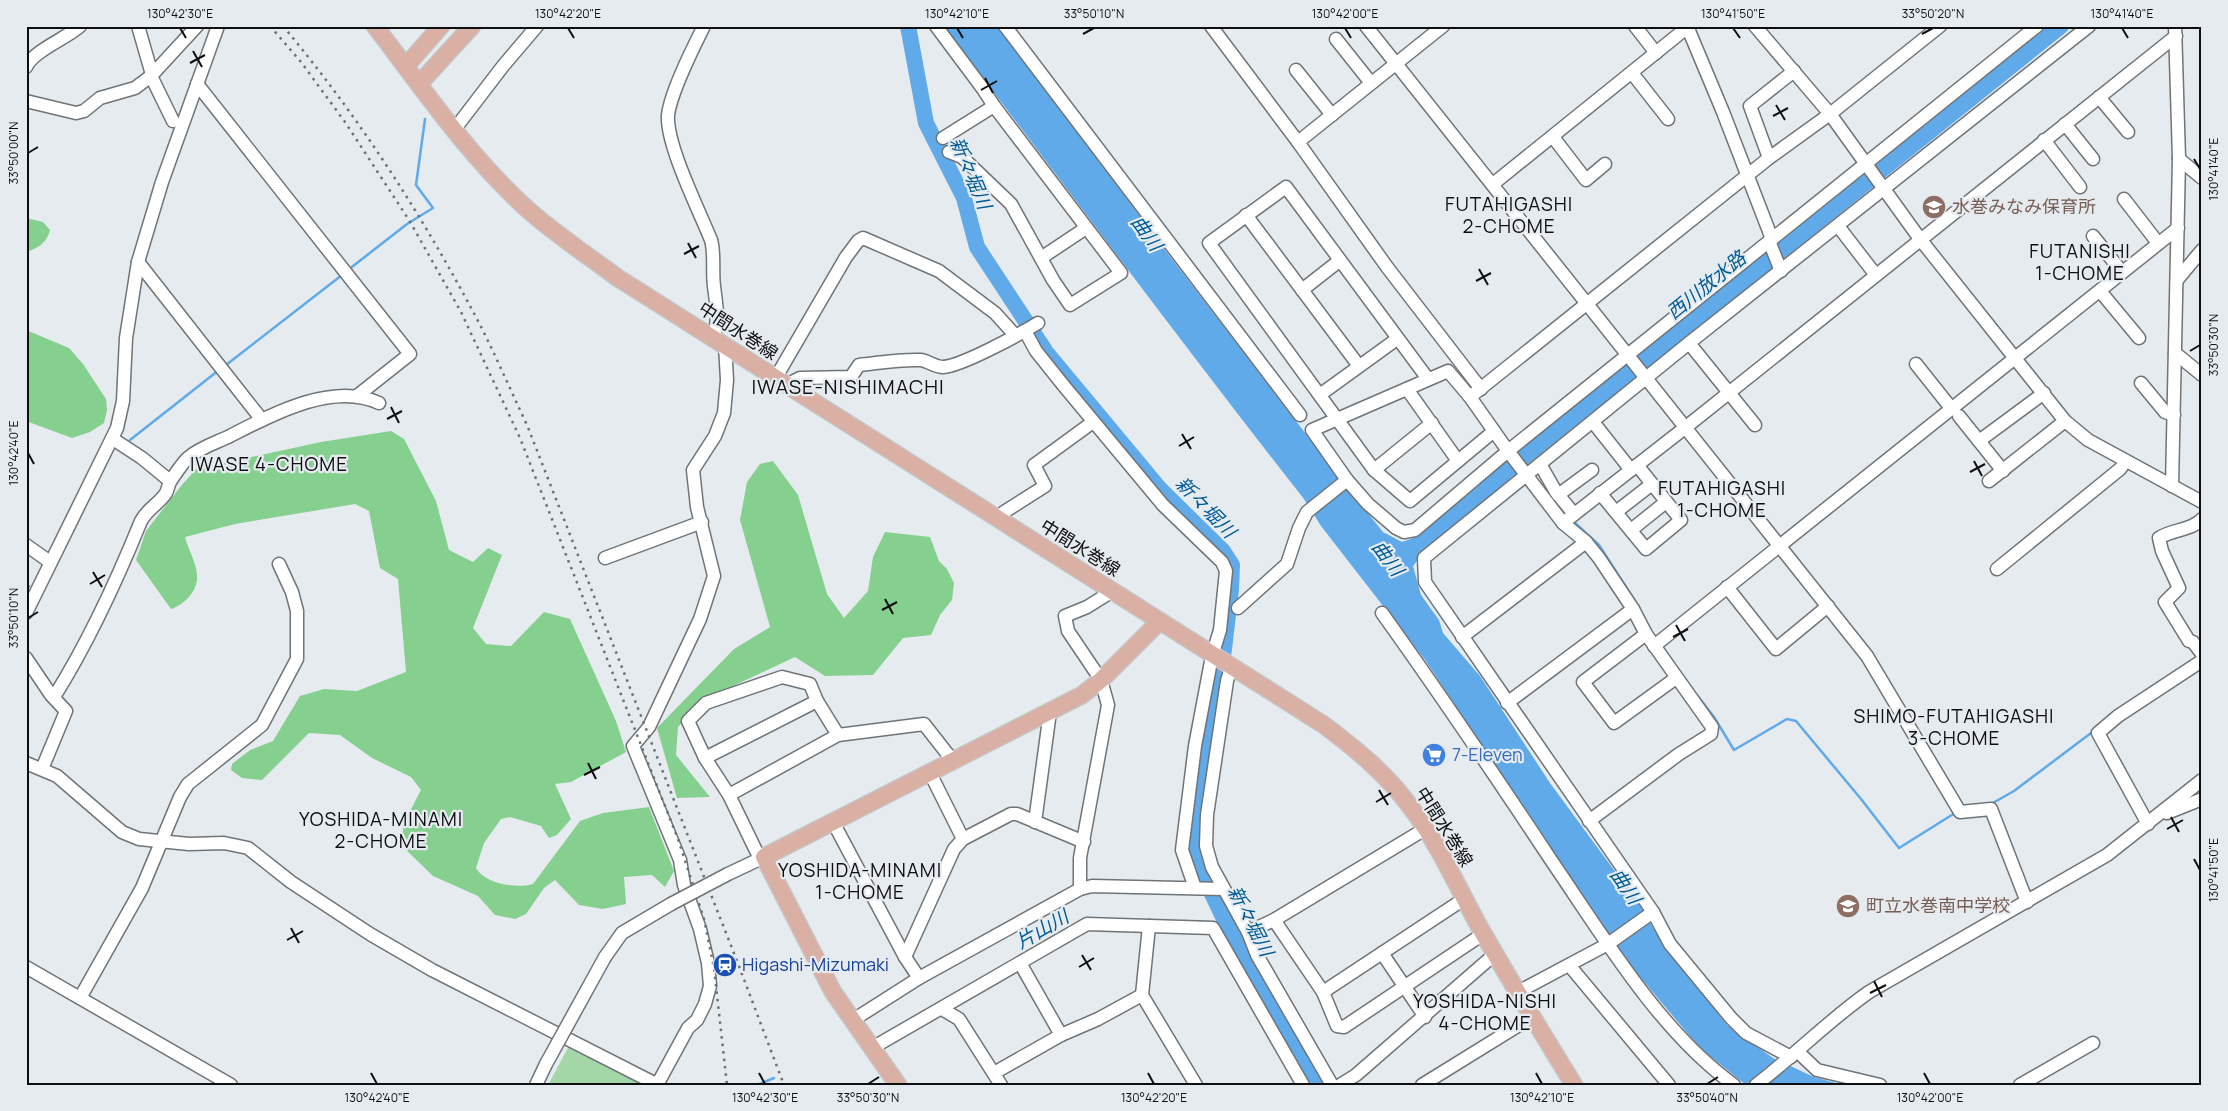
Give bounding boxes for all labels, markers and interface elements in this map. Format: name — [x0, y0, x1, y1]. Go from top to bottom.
text: 130°42'30"E — [147, 5, 213, 22]
text: 130°42'20"E — [535, 5, 601, 22]
text: 130°42'10"E — [925, 5, 989, 22]
text: 33°50'10"N — [1064, 5, 1124, 22]
text: 130°42'00"E — [1312, 5, 1379, 22]
text: 130°41'50"E — [1701, 5, 1765, 22]
text: 33°50'20"N — [1902, 5, 1964, 22]
text: 130°41'40"E — [2091, 5, 2154, 22]
text: 33°50'00"N — [5, 121, 22, 185]
water label: 新々堀川 — [944, 133, 999, 215]
text: 130°41'40"E — [2205, 137, 2222, 200]
district label: FUTAHIGASHI 2-CHOME — [1445, 191, 1573, 239]
school or university icon: 水巻みなみ保育所 — [1921, 194, 1947, 220]
place label: 水巻みなみ保育所 — [1952, 194, 2096, 218]
water label: 曲川 — [1125, 210, 1170, 258]
district label: FUTANISHI 1-CHOME — [2029, 238, 2131, 286]
water label: 西川放水路 — [1661, 244, 1753, 325]
street label: 中間水巻線 — [694, 296, 783, 365]
text: 33°50'30"N — [2205, 314, 2222, 376]
district label: IWASE-NISHIMACHI — [751, 373, 945, 400]
text: 130°42'40"E — [5, 420, 22, 486]
district label: IWASE 4-CHOME — [190, 451, 348, 477]
water label: 新々堀川 — [1170, 471, 1243, 545]
district label: FUTAHIGASHI 1-CHOME — [1658, 475, 1786, 523]
street label: 中間水巻線 — [1036, 513, 1125, 581]
water label: 曲川 — [1366, 535, 1411, 583]
text: 33°50'10"N — [5, 588, 22, 648]
district label: SHIMO-FUTAHIGASHI 3-CHOME — [1853, 703, 2055, 751]
supermarket icon: 7-Eleven — [1421, 742, 1447, 768]
place label: 7-Eleven — [1452, 742, 1523, 766]
street label: 中間水巻線 — [1411, 782, 1479, 871]
district label: YOSHIDA-MINAMI 2-CHOME — [299, 806, 463, 854]
text: 130°41'50"E — [2205, 838, 2222, 902]
district label: YOSHIDA-MINAMI 1-CHOME — [778, 857, 942, 905]
water label: 曲川 — [1605, 863, 1649, 911]
water label: 新々堀川 — [1222, 881, 1281, 963]
school or university icon: 町立水巻南中学校 — [1835, 893, 1861, 919]
place label: 町立水巻南中学校 — [1866, 893, 2010, 917]
water label: 片山川 — [1011, 902, 1075, 955]
station icon: Higashi-Mizumaki — [712, 952, 738, 978]
place label: Higashi-Mizumaki — [742, 952, 889, 976]
district label: YOSHIDA-NISHI 4-CHOME — [1413, 988, 1557, 1036]
text: 130°42'40"E — [344, 1089, 410, 1106]
text: 130°42'30"E — [732, 1089, 798, 1106]
text: 33°50'30"N — [837, 1089, 899, 1106]
text: 130°42'20"E — [1121, 1089, 1187, 1106]
text: 130°42'10"E — [1510, 1089, 1574, 1106]
text: 33°50'40"N — [1676, 1089, 1738, 1106]
text: 130°42'00"E — [1897, 1089, 1964, 1106]

